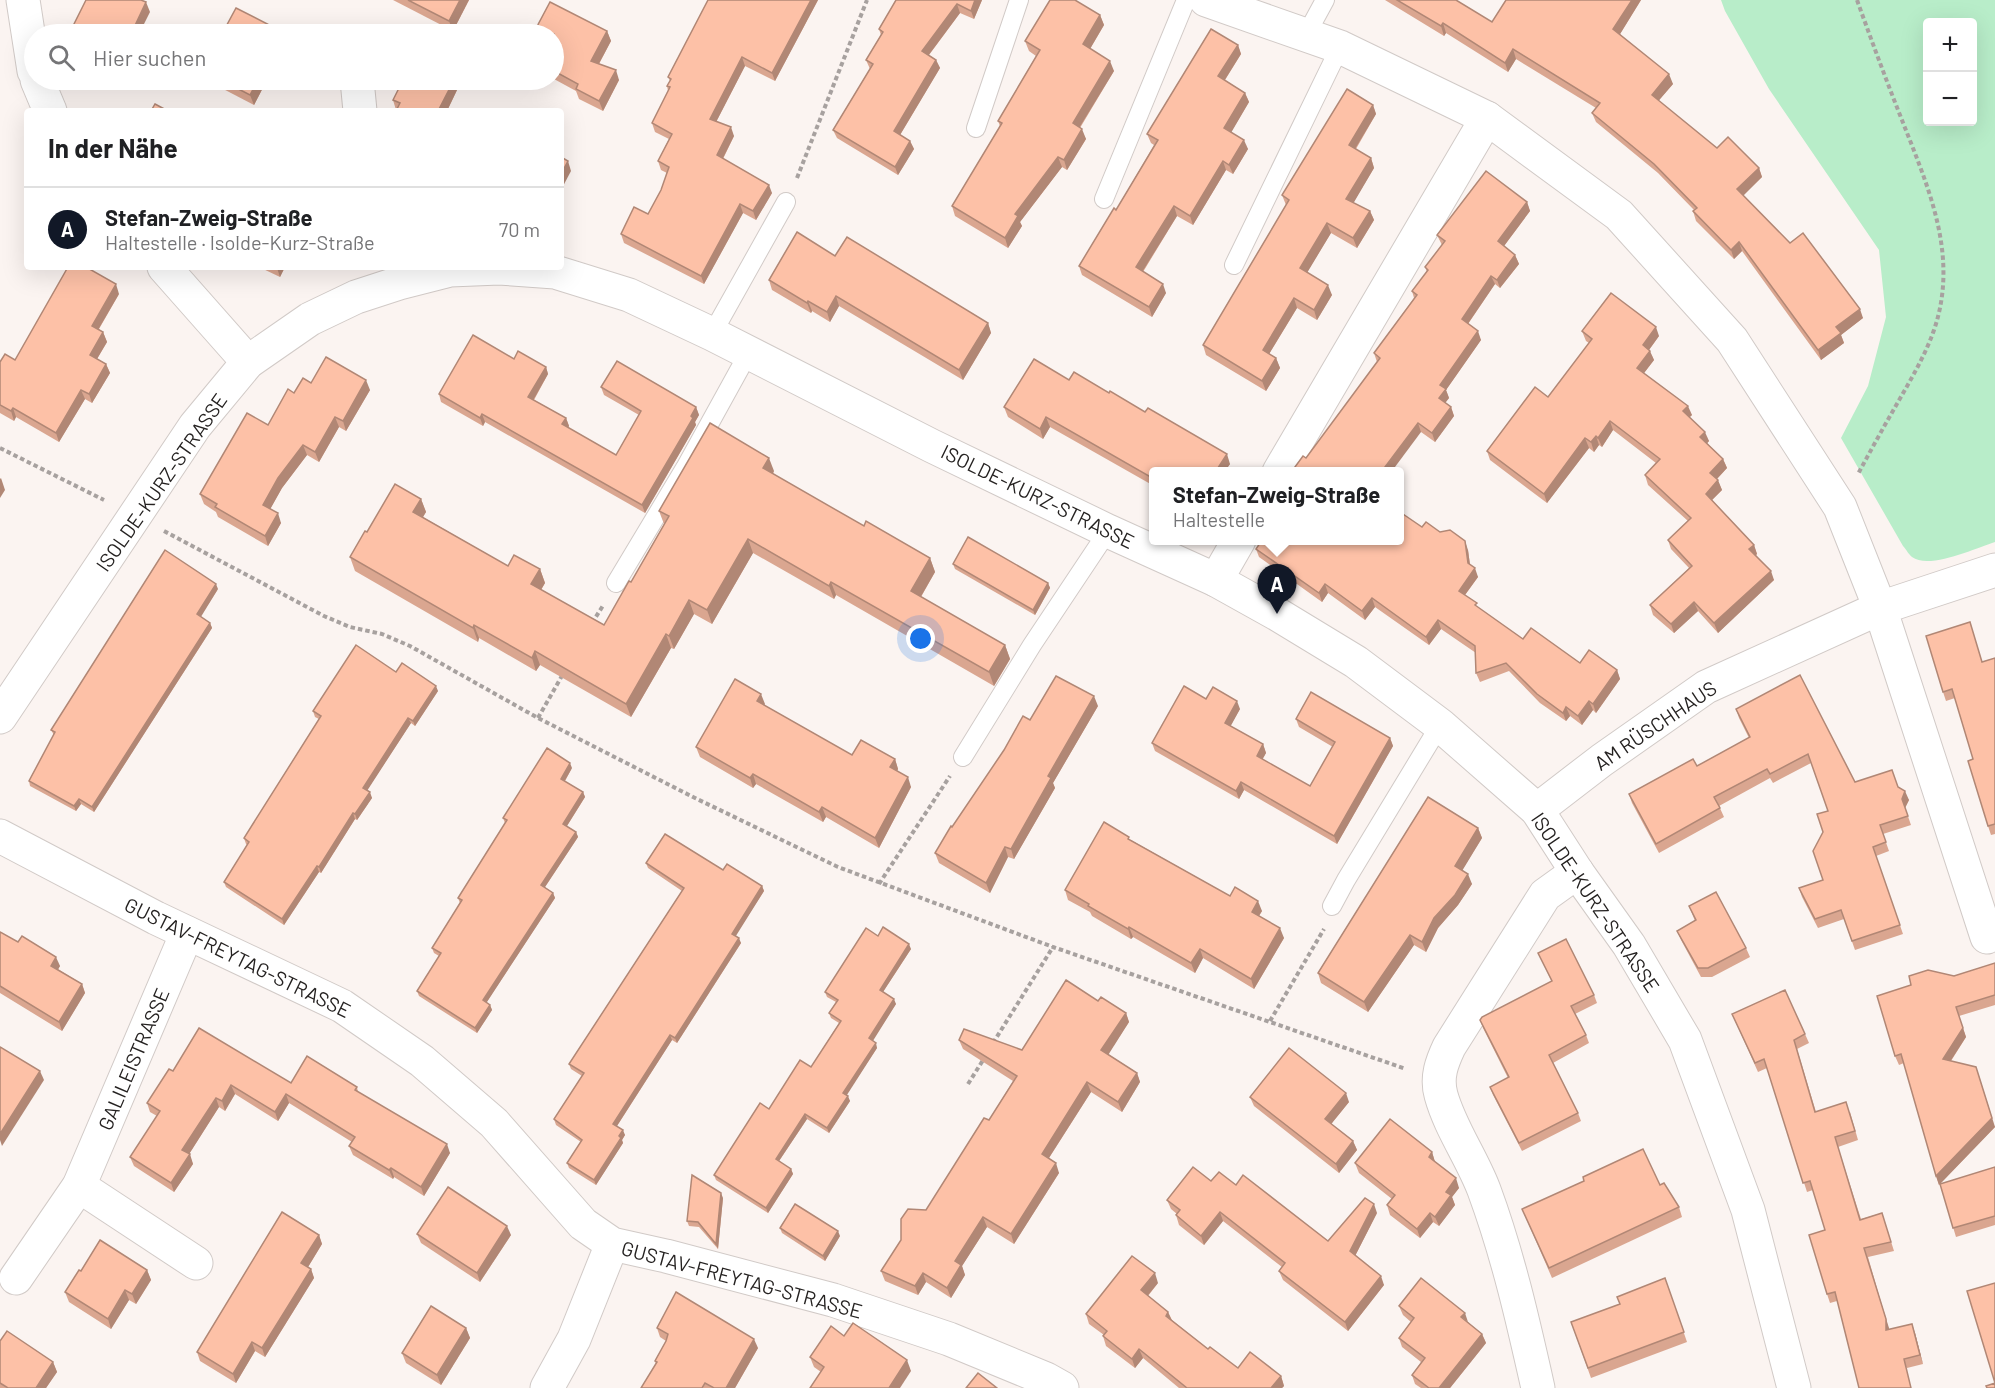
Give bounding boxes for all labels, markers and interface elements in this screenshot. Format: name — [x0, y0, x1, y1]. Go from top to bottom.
map controls — [1923, 18, 1977, 126]
button: + — [1923, 18, 1977, 72]
search box — [24, 24, 564, 90]
icon: search — [45, 41, 78, 74]
text: Hier suchen — [93, 44, 206, 70]
button: − — [1923, 72, 1977, 126]
text: In der Nähe — [48, 132, 178, 163]
text: Stefan-Zweig-Straße — [105, 204, 313, 230]
text: A — [61, 217, 74, 241]
text: 70 m — [499, 217, 540, 241]
text: Haltestelle · Isolde-Kurz-Straße — [105, 230, 375, 254]
street label: ISOLDE-KURZ-STRASSE — [90, 388, 232, 576]
street label: ISOLDE-KURZ-STRASSE — [938, 439, 1138, 553]
popup — [1149, 467, 1404, 545]
text: Stefan-Zweig-Straße — [1173, 481, 1380, 507]
text: Haltestelle — [1173, 507, 1265, 531]
pin: A — [1258, 564, 1296, 614]
your location — [906, 624, 935, 653]
street label: AM RÜSCHHAUS — [1589, 675, 1721, 775]
street label: ISOLDE-KURZ-STRASSE — [1527, 808, 1665, 996]
street label: GUSTAV-FREYTAG-STRASSE — [121, 892, 355, 1022]
street label: GALILEISTRASSE — [92, 984, 174, 1134]
street label: GUSTAV-FREYTAG-STRASSE — [619, 1235, 865, 1323]

